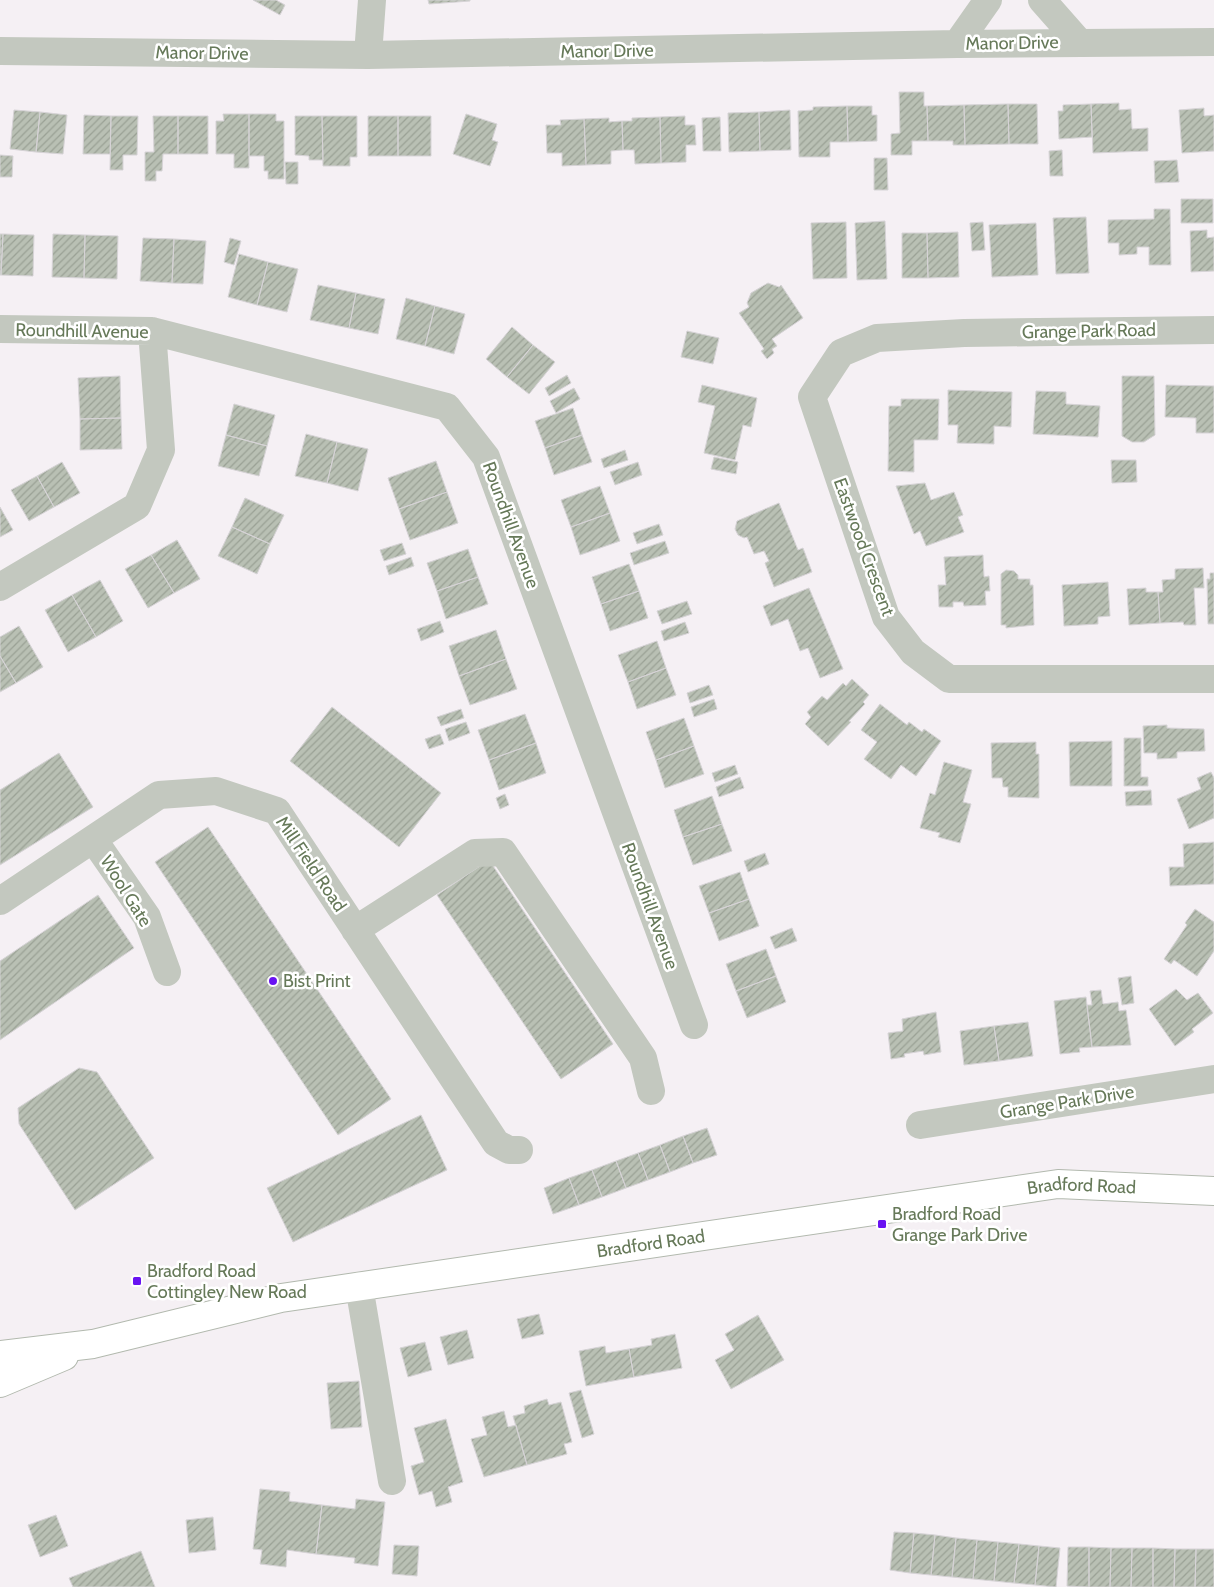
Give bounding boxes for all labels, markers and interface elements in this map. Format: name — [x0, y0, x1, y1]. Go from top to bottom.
street label: Manor Drive — [965, 31, 1059, 55]
street label: Manor Drive — [560, 39, 654, 63]
street label: Manor Drive — [155, 41, 249, 65]
street label: Roundhill Avenue — [15, 319, 149, 343]
street label: Grange Park Road — [1022, 319, 1156, 343]
street label: Roundhill Avenue — [478, 459, 544, 591]
street label: Eastwood Crescent — [829, 475, 899, 619]
street label: Mill Field Road — [271, 812, 351, 916]
street label: Roundhill Avenue — [617, 840, 683, 972]
street label: Wool Gate — [95, 851, 157, 931]
place label: Bist Print — [283, 970, 351, 992]
marker: Bist Print — [267, 975, 279, 987]
street label: Grange Park Drive — [998, 1081, 1136, 1123]
street label: Bradford Road — [1026, 1173, 1136, 1199]
place label: Bradford Road Grange Park Drive — [892, 1203, 1027, 1246]
marker: Bradford Road Grange Park Drive — [876, 1218, 888, 1230]
street label: Bradford Road — [595, 1225, 706, 1263]
place label: Bradford Road Cottingley New Road — [147, 1260, 307, 1303]
marker: Bradford Road Cottingley New Road — [131, 1275, 143, 1287]

